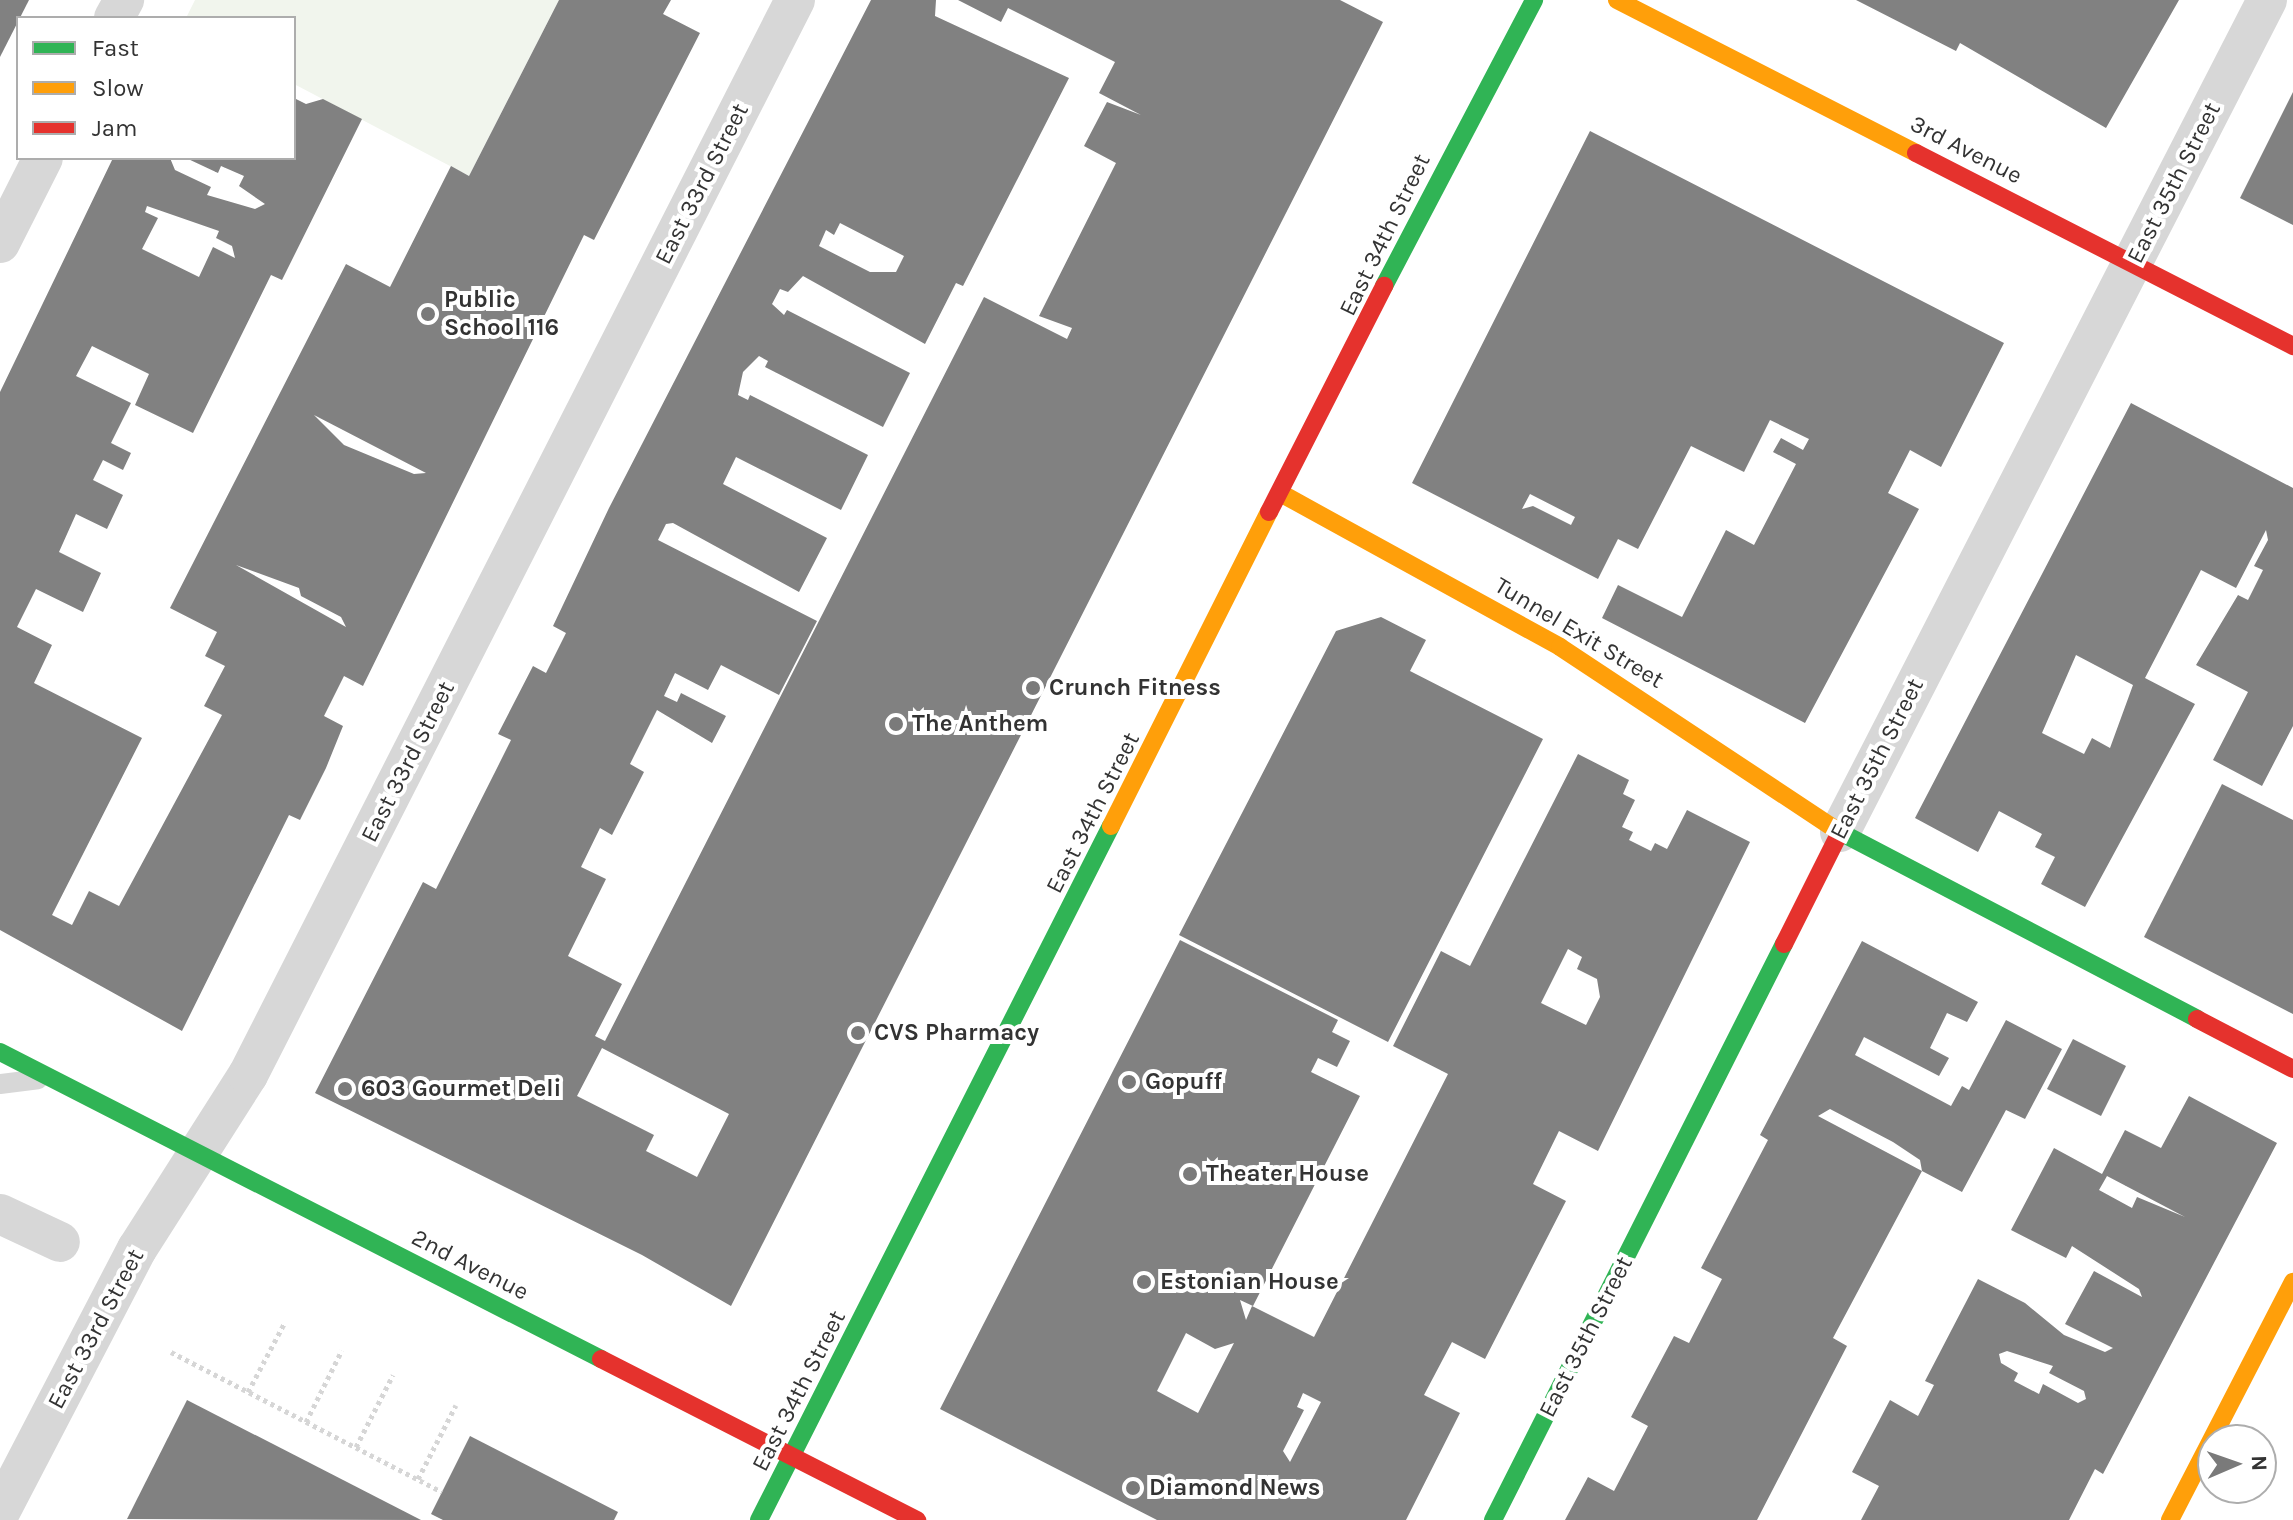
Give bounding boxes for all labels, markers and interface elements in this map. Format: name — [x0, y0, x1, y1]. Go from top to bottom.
legend — [16, 16, 296, 160]
text: Fast — [92, 34, 139, 62]
text: Slow — [92, 74, 144, 102]
street label: East 35th Street — [2121, 98, 2227, 268]
street label: East 33rd Street — [649, 99, 755, 269]
street label: 3rd Avenue — [1905, 110, 2027, 190]
text: Jam — [92, 114, 137, 142]
street label: East 34th Street — [1333, 149, 1437, 321]
place label: Public School 116 — [444, 286, 559, 342]
marker: Public School 116 — [419, 305, 437, 323]
street label: Tunnel Exit Street — [1489, 571, 1669, 695]
place label: Crunch Fitness — [1049, 674, 1221, 702]
street label: East 35th Street — [1824, 674, 1930, 844]
street label: East 33rd Street — [355, 677, 461, 847]
marker: Crunch Fitness — [1024, 679, 1042, 697]
place label: The Anthem — [912, 710, 1048, 738]
marker: The Anthem — [887, 715, 905, 733]
street label: East 34th Street — [1040, 728, 1146, 898]
place label: CVS Pharmacy — [874, 1019, 1039, 1047]
marker: CVS Pharmacy — [849, 1024, 867, 1042]
place label: Gopuff — [1145, 1068, 1222, 1096]
marker: Gopuff — [1120, 1073, 1138, 1091]
place label: 603 Gourmet Deli — [361, 1075, 561, 1103]
marker: 603 Gourmet Deli — [336, 1080, 354, 1098]
place label: Theater House — [1206, 1160, 1369, 1188]
marker: Theater House — [1181, 1165, 1199, 1183]
street label: 2nd Avenue — [407, 1223, 533, 1307]
street label: East 33rd Street — [42, 1244, 150, 1414]
street label: East 35th Street — [1533, 1252, 1639, 1422]
place label: Estonian House — [1160, 1268, 1339, 1296]
marker: Estonian House — [1135, 1273, 1153, 1291]
street label: East 34th Street — [746, 1306, 852, 1476]
north arrow — [2197, 1424, 2277, 1504]
text: N — [2246, 1455, 2272, 1472]
place label: Diamond News — [1149, 1474, 1320, 1502]
marker: Diamond News — [1124, 1479, 1142, 1497]

